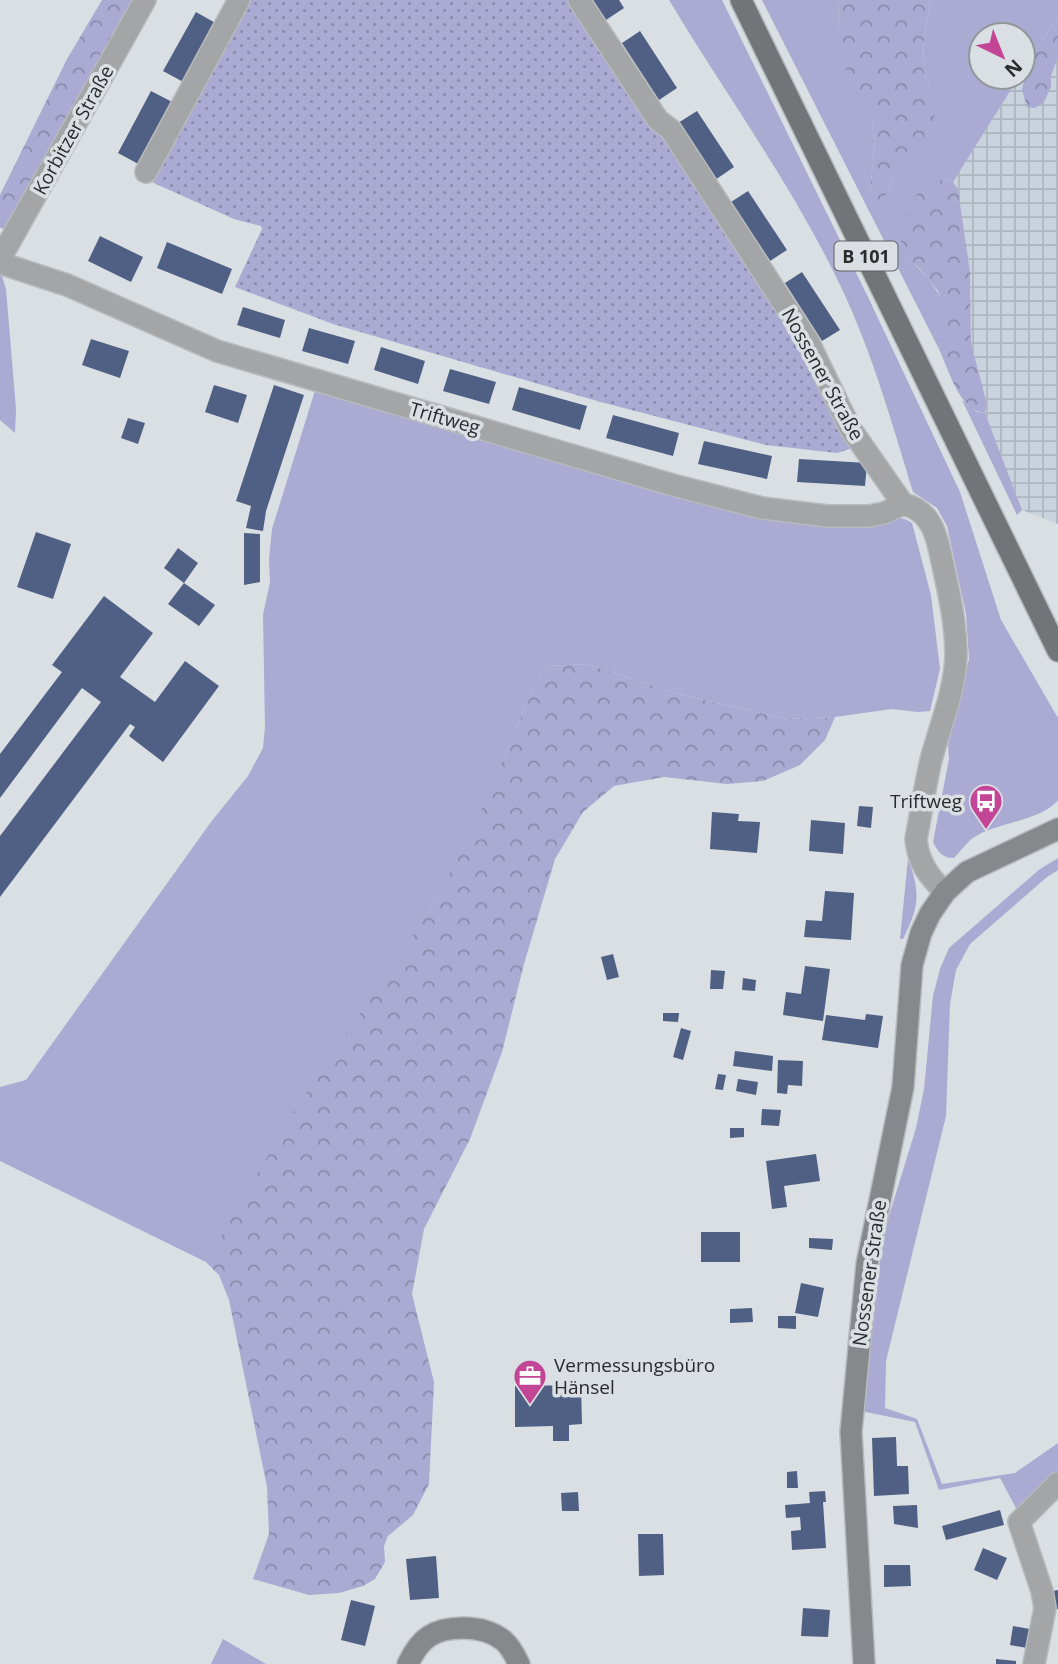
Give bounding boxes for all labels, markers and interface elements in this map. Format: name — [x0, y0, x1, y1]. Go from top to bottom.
north arrow — [967, 21, 1037, 91]
text: N — [999, 54, 1028, 83]
street label: Korbitzer Straße — [27, 61, 119, 199]
road number: B 101 — [834, 242, 898, 270]
street label: Nossener Straße — [776, 303, 870, 445]
street label: Triftweg — [407, 396, 483, 440]
bus stop icon: Triftweg — [967, 782, 1005, 831]
place label: Triftweg — [890, 788, 962, 814]
street label: Nossener Straße — [846, 1198, 892, 1348]
place label: Vermessungsbüro Hänsel — [554, 1352, 715, 1400]
office icon: Vermessungsbüro Hänsel — [511, 1357, 549, 1406]

